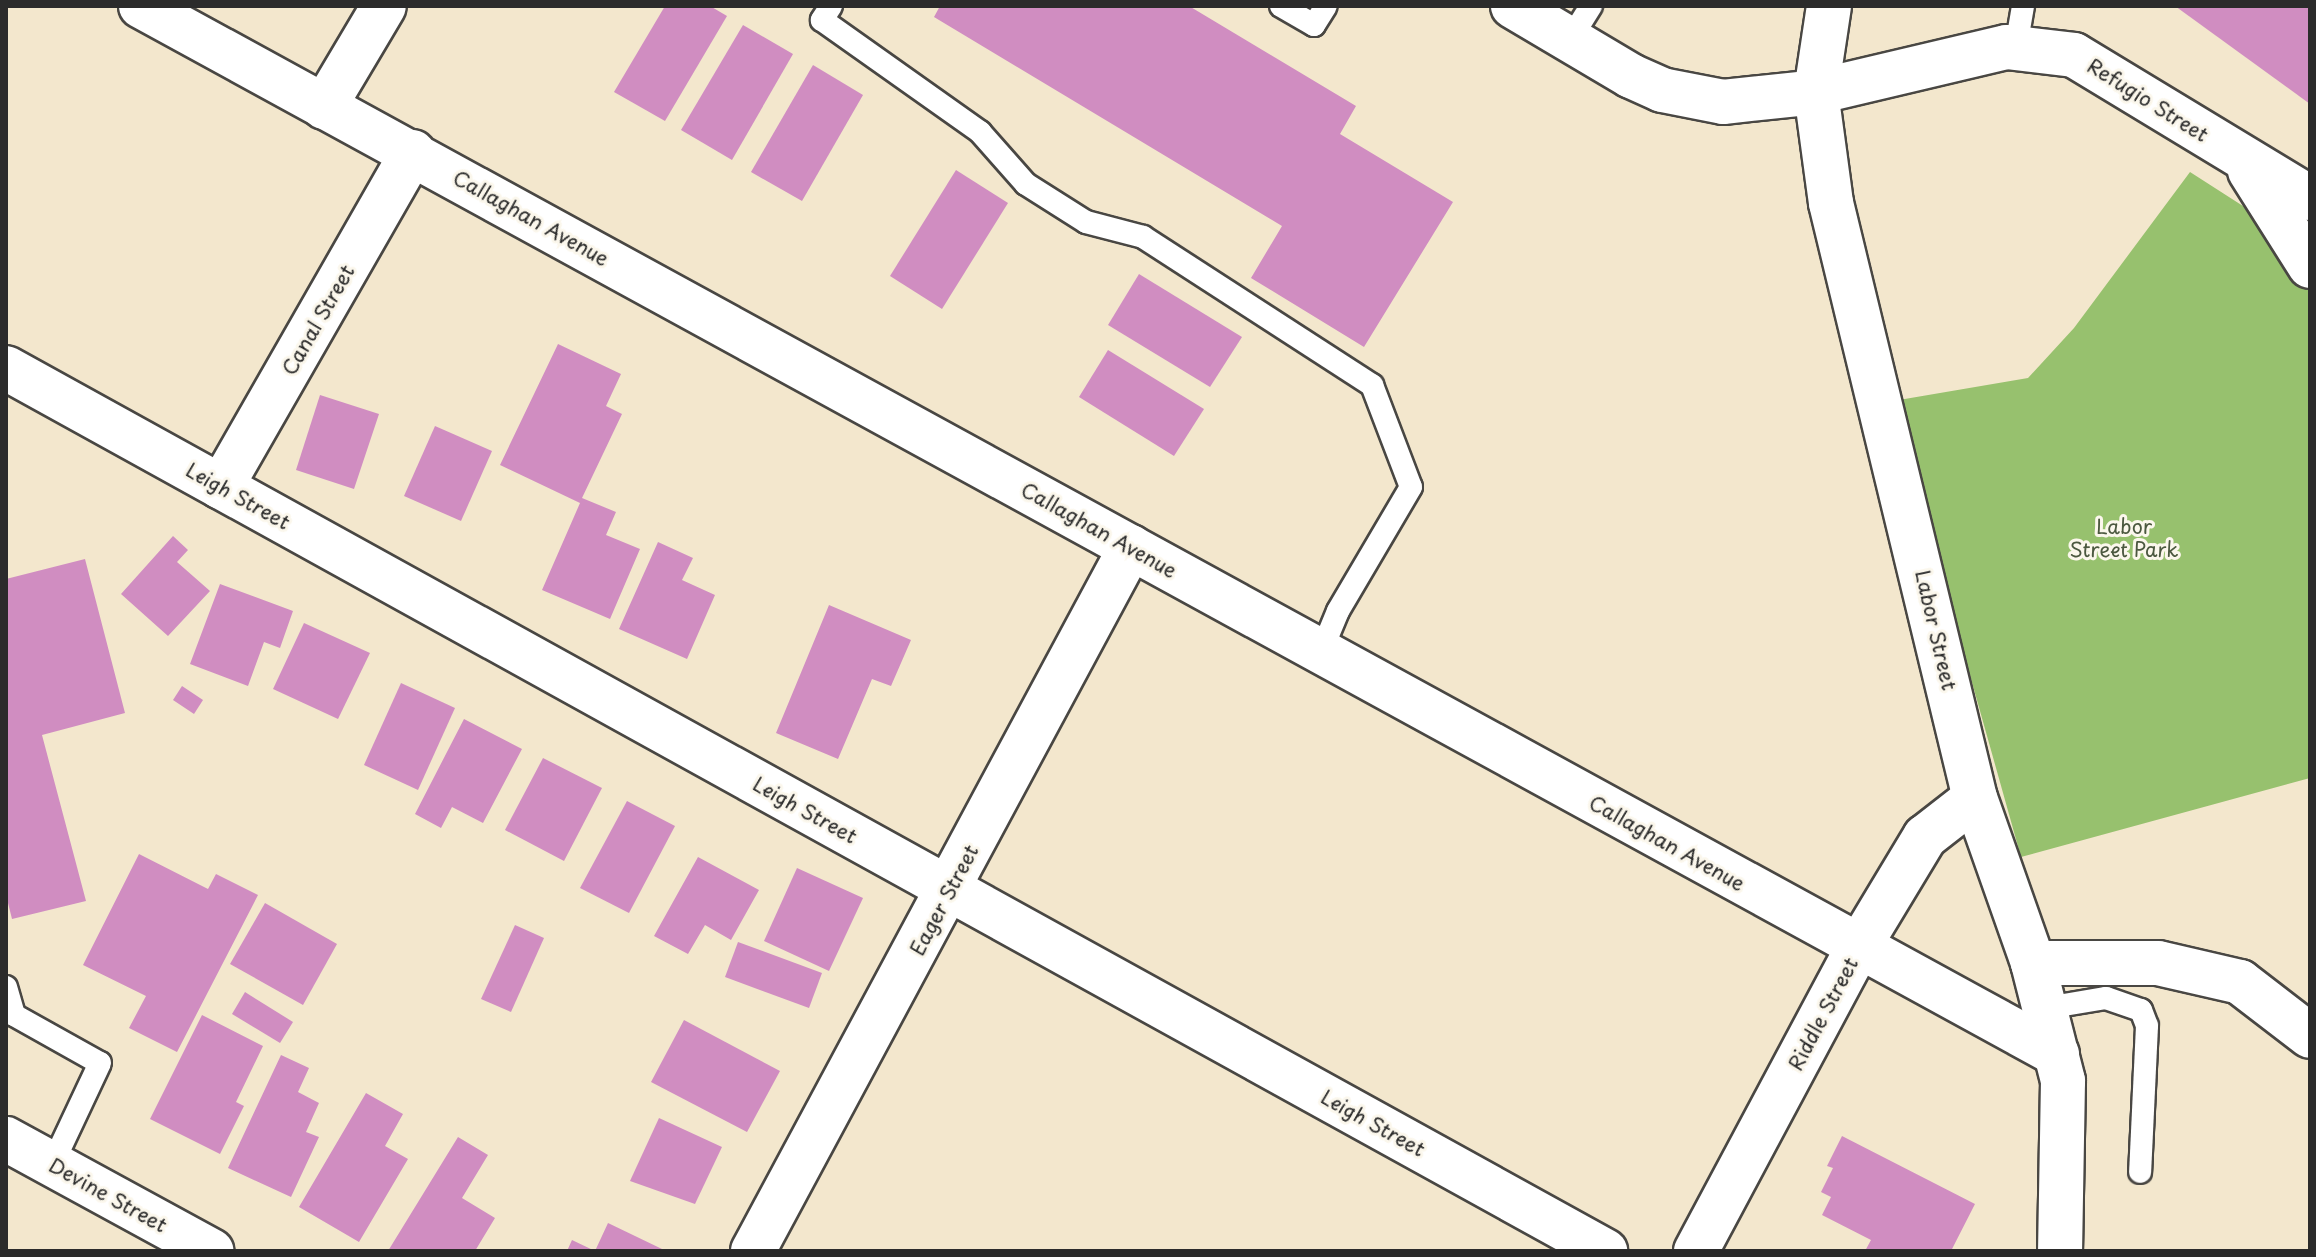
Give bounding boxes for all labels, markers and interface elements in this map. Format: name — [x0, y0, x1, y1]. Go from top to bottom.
street label: Refugio Street — [2083, 53, 2213, 147]
street label: Callaghan Avenue — [449, 165, 613, 271]
street label: Canal Street — [277, 261, 359, 379]
street label: Leigh Street — [182, 457, 294, 535]
street label: Callaghan Avenue — [1017, 477, 1181, 583]
park label: Labor Street Park — [2069, 514, 2179, 561]
street label: Labor Street — [1911, 568, 1961, 692]
street label: Leigh Street — [749, 771, 861, 849]
street label: Callaghan Avenue — [1585, 790, 1749, 896]
street label: Eager Street — [905, 840, 983, 960]
street label: Riddle Street — [1783, 953, 1863, 1075]
street label: Leigh Street — [1317, 1084, 1429, 1162]
street label: Devine Street — [45, 1153, 171, 1237]

